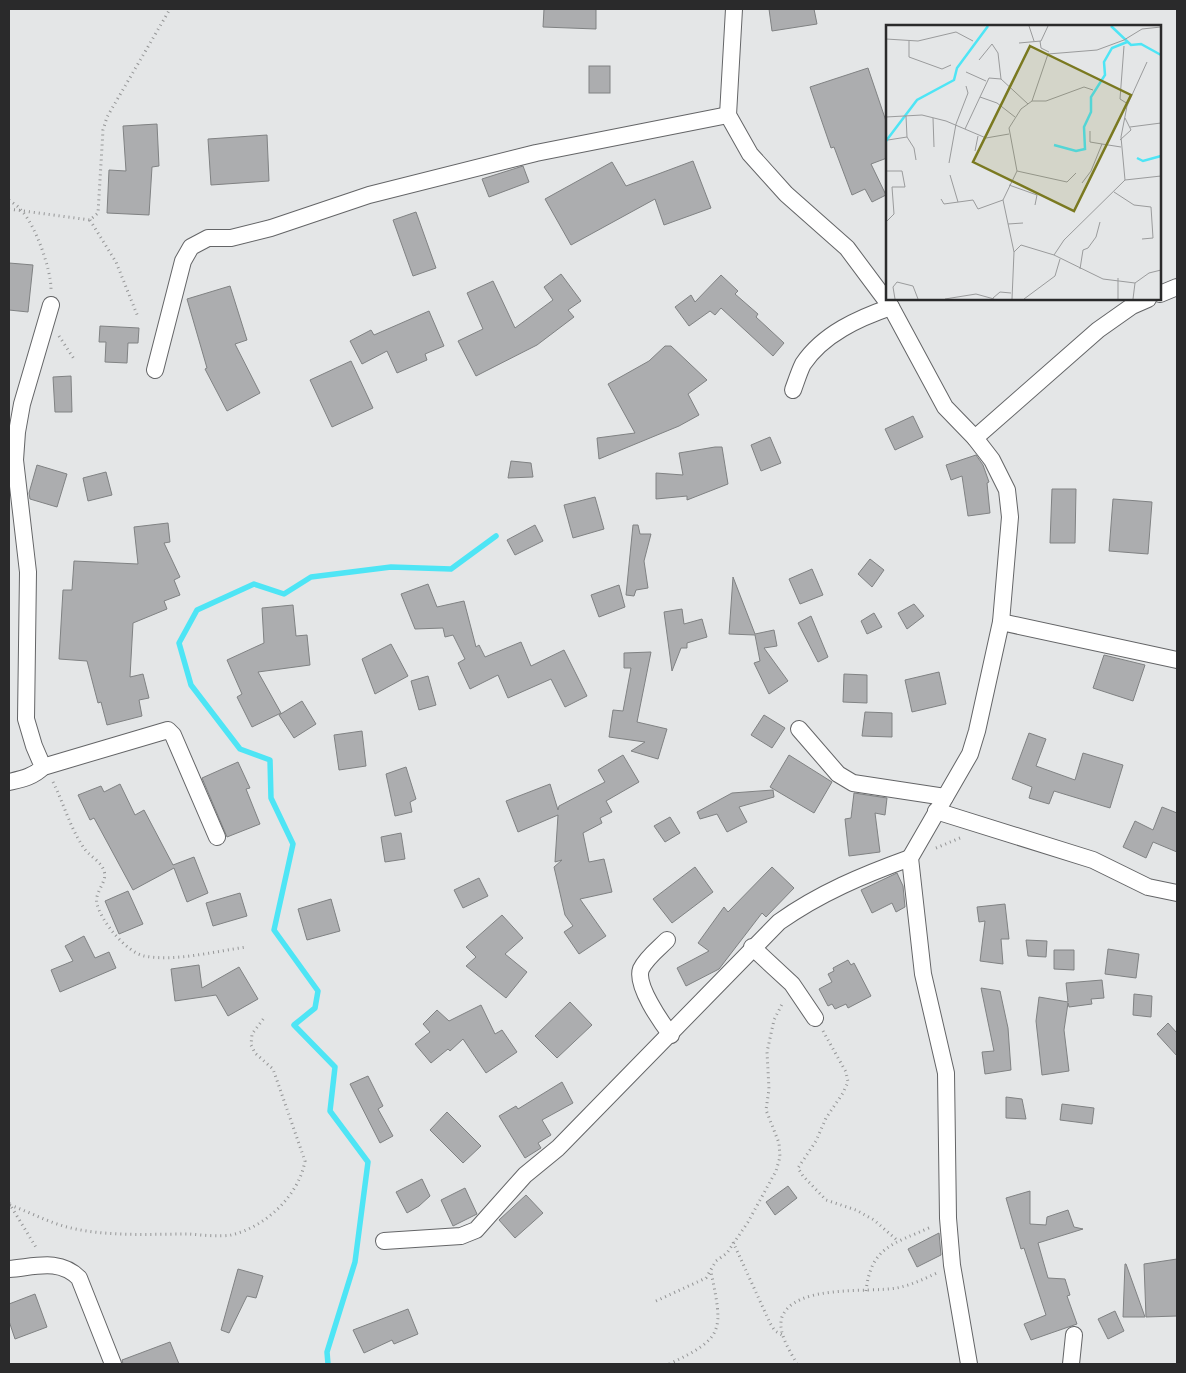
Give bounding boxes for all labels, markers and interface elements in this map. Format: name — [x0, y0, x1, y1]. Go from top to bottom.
inset map — [886, 25, 1161, 300]

